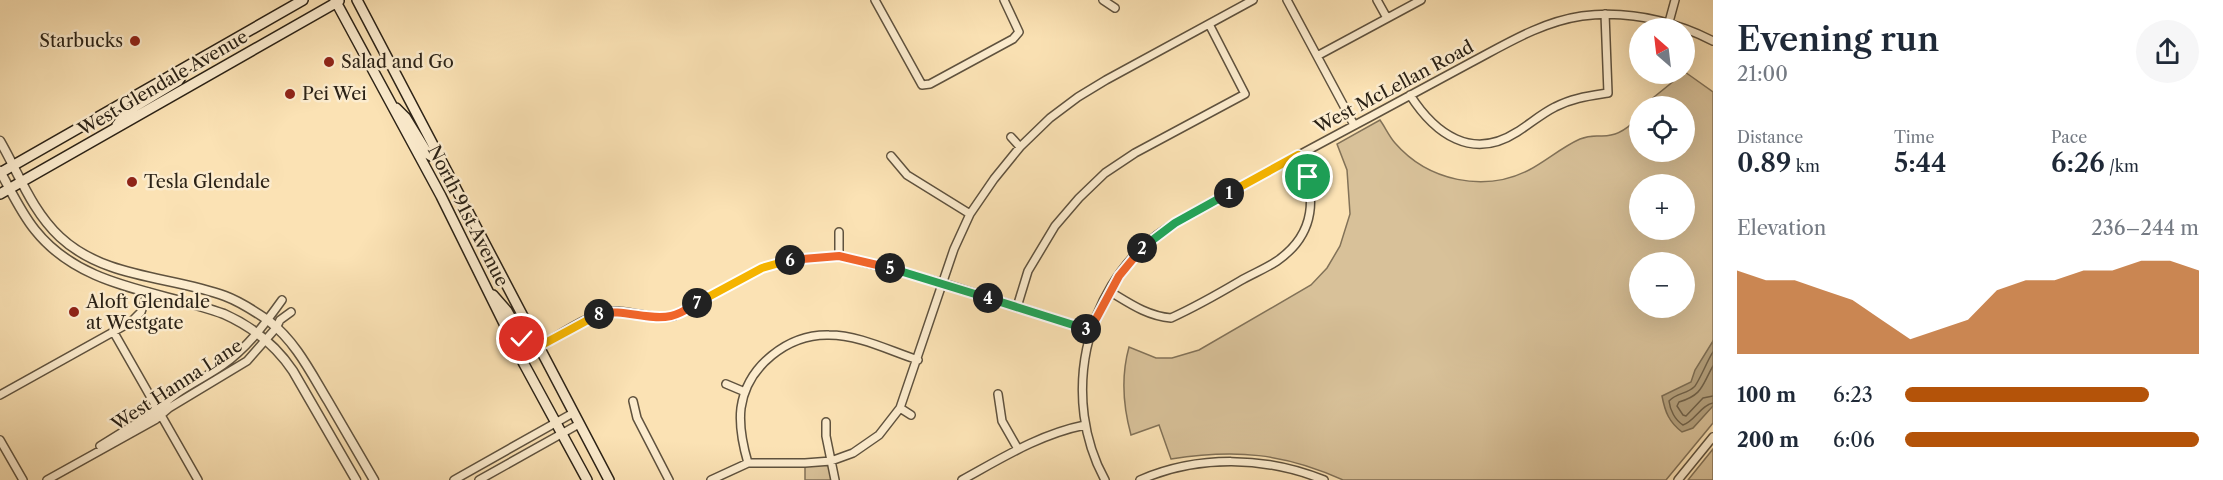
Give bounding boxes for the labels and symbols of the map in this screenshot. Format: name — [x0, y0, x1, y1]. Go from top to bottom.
north arrow — [1629, 18, 1695, 84]
street label: West Glendale Avenue — [73, 25, 252, 141]
place label: Starbucks — [39, 30, 123, 52]
marker: Starbucks — [128, 34, 142, 48]
street label: West McLellan Road — [1310, 36, 1477, 139]
place label: Salad and Go — [341, 51, 454, 73]
marker: Salad and Go — [322, 55, 336, 69]
place label: Pei Wei — [302, 83, 367, 105]
marker: Pei Wei — [283, 87, 297, 101]
street label: North 91st Avenue — [423, 142, 513, 290]
pin — [1282, 151, 1333, 202]
place label: Tesla Glendale — [144, 171, 270, 193]
marker: Tesla Glendale — [125, 175, 139, 189]
pin: 1 — [1214, 178, 1244, 208]
pin: 2 — [1127, 233, 1157, 263]
pin: 6 — [775, 245, 805, 275]
pin: 5 — [875, 253, 905, 283]
pin: 4 — [973, 283, 1003, 313]
pin: 7 — [682, 288, 712, 318]
place label: Aloft Glendale at Westgate — [85, 291, 210, 334]
pin: 8 — [584, 299, 614, 329]
marker: Aloft Glendale at Westgate — [67, 305, 81, 319]
pin — [496, 313, 547, 364]
pin: 3 — [1071, 314, 1101, 344]
street label: West Hanna Lane — [107, 335, 246, 436]

